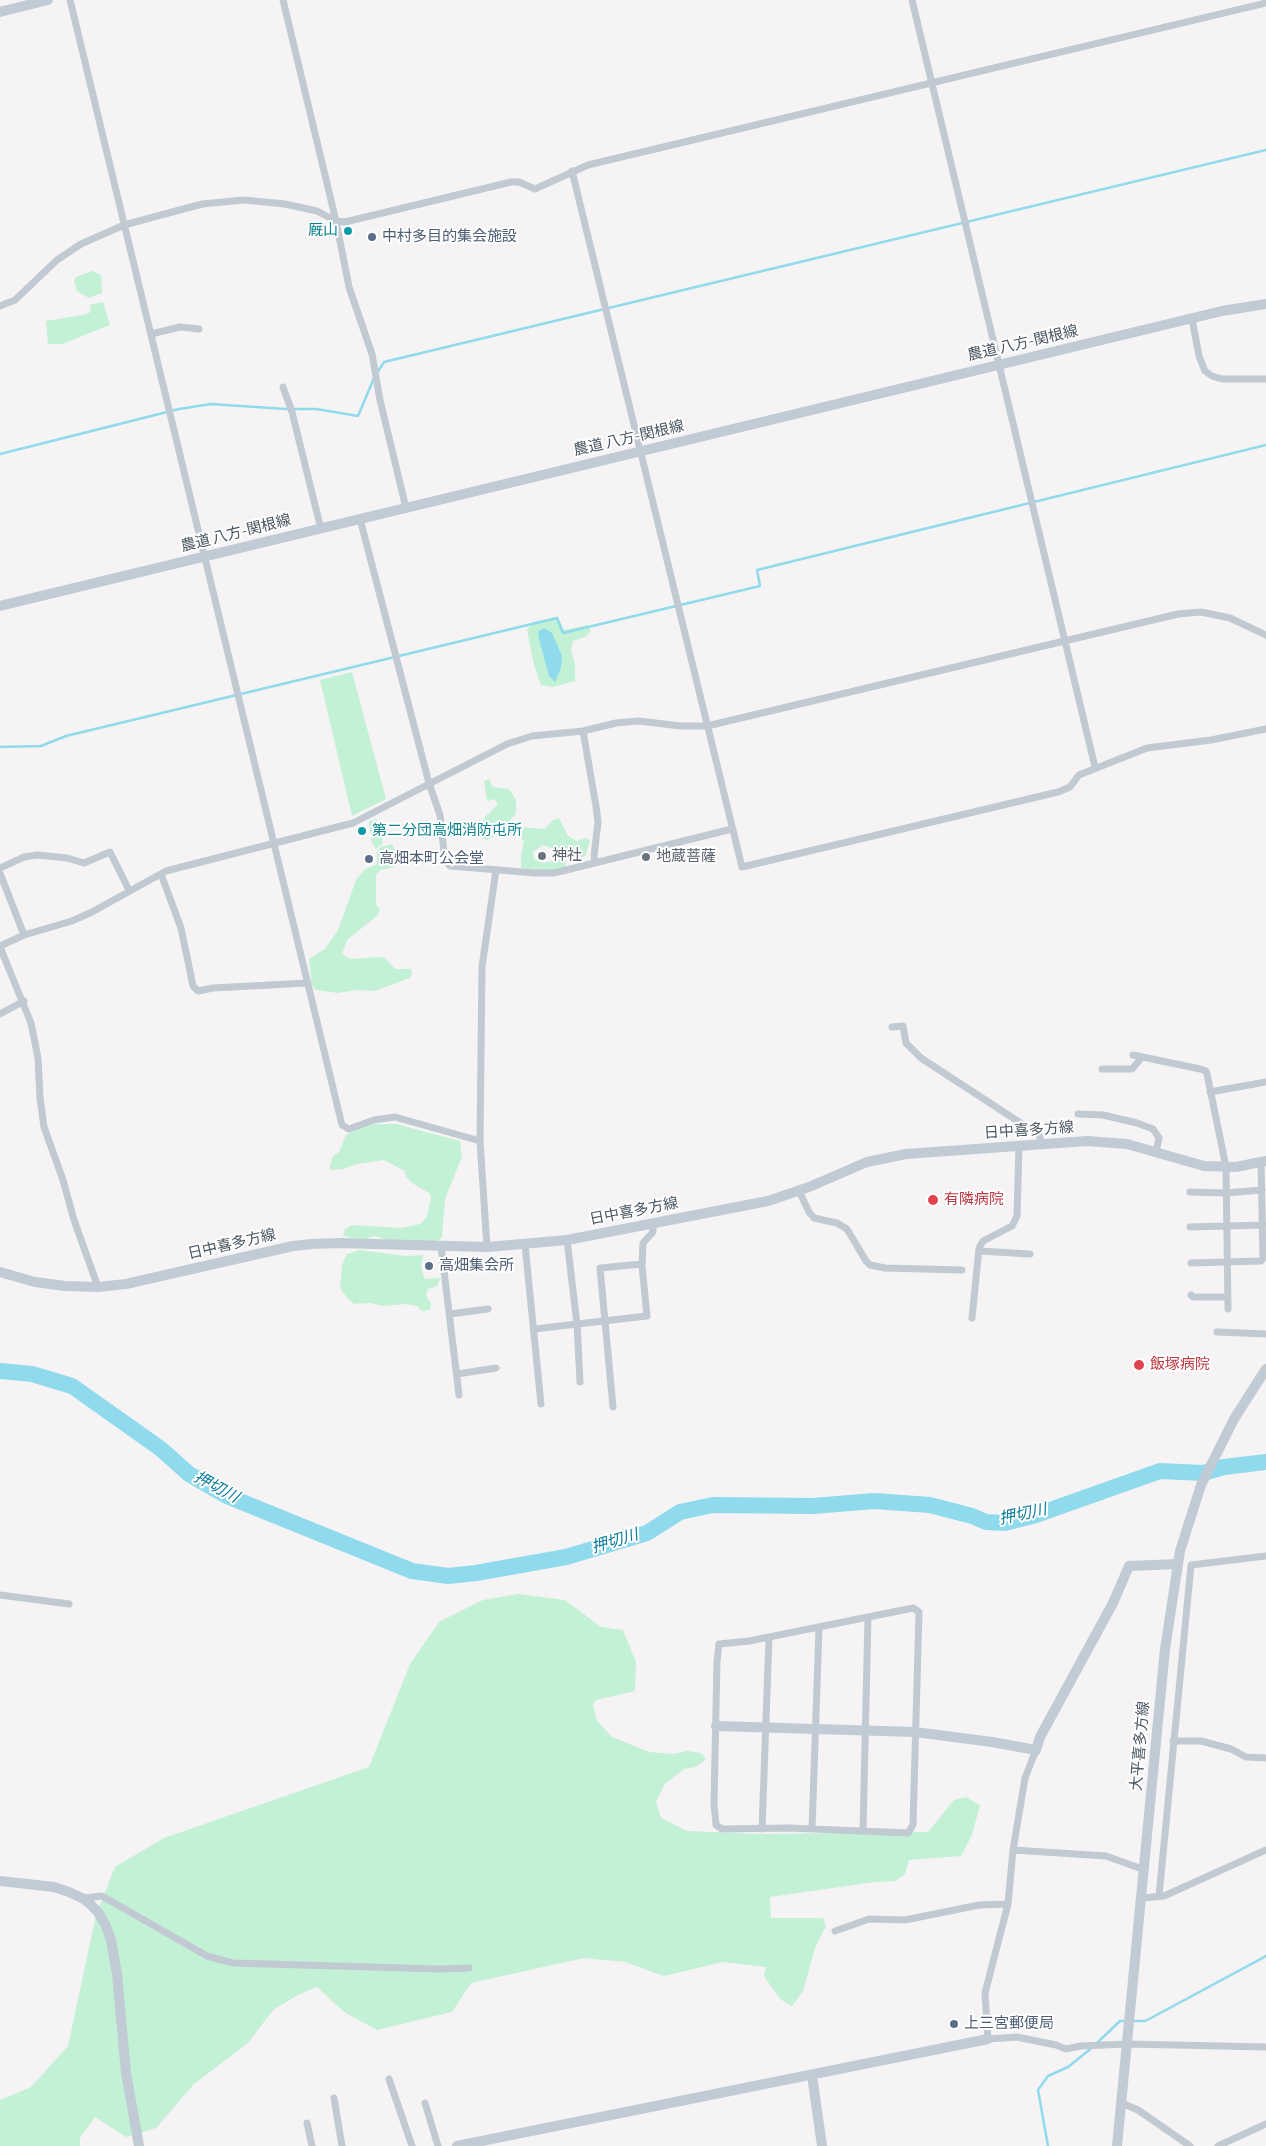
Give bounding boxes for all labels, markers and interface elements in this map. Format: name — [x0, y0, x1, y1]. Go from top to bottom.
place label: 厩山 — [308, 222, 338, 240]
marker: 厩山 — [342, 225, 354, 237]
place label: 中村多目的集会施設 — [382, 228, 517, 246]
marker: 中村多目的集会施設 — [366, 231, 378, 243]
street label: 農道 八方-関根線 — [966, 323, 1080, 365]
street label: 農道 八方-関根線 — [572, 418, 686, 460]
street label: 農道 八方-関根線 — [179, 512, 293, 556]
place label: 第二分団高畑消防屯所 — [372, 822, 522, 840]
marker: 第二分団高畑消防屯所 — [356, 825, 368, 837]
place label: 神社 — [552, 847, 582, 865]
place label: 地蔵菩薩 — [656, 848, 716, 866]
place label: 高畑本町公会堂 — [379, 850, 484, 868]
marker: 神社 — [536, 850, 548, 862]
marker: 地蔵菩薩 — [640, 851, 652, 863]
marker: 高畑本町公会堂 — [363, 853, 375, 865]
street label: 日中喜多方線 — [983, 1119, 1075, 1143]
place label: 有隣病院 — [944, 1191, 1004, 1209]
marker: 有隣病院 — [926, 1193, 940, 1207]
street label: 日中喜多方線 — [588, 1195, 680, 1229]
street label: 日中喜多方線 — [186, 1226, 278, 1264]
place label: 高畑集会所 — [439, 1257, 514, 1275]
marker: 高畑集会所 — [423, 1260, 435, 1272]
place label: 飯塚病院 — [1150, 1356, 1210, 1374]
marker: 飯塚病院 — [1132, 1358, 1146, 1372]
water label: 押切川 — [190, 1468, 242, 1508]
water label: 押切川 — [998, 1501, 1048, 1529]
water label: 押切川 — [589, 1526, 641, 1558]
street label: 大平喜多方線 — [1128, 1700, 1154, 1792]
place label: 上三宮郵便局 — [964, 2015, 1054, 2033]
marker: 上三宮郵便局 — [948, 2018, 960, 2030]

